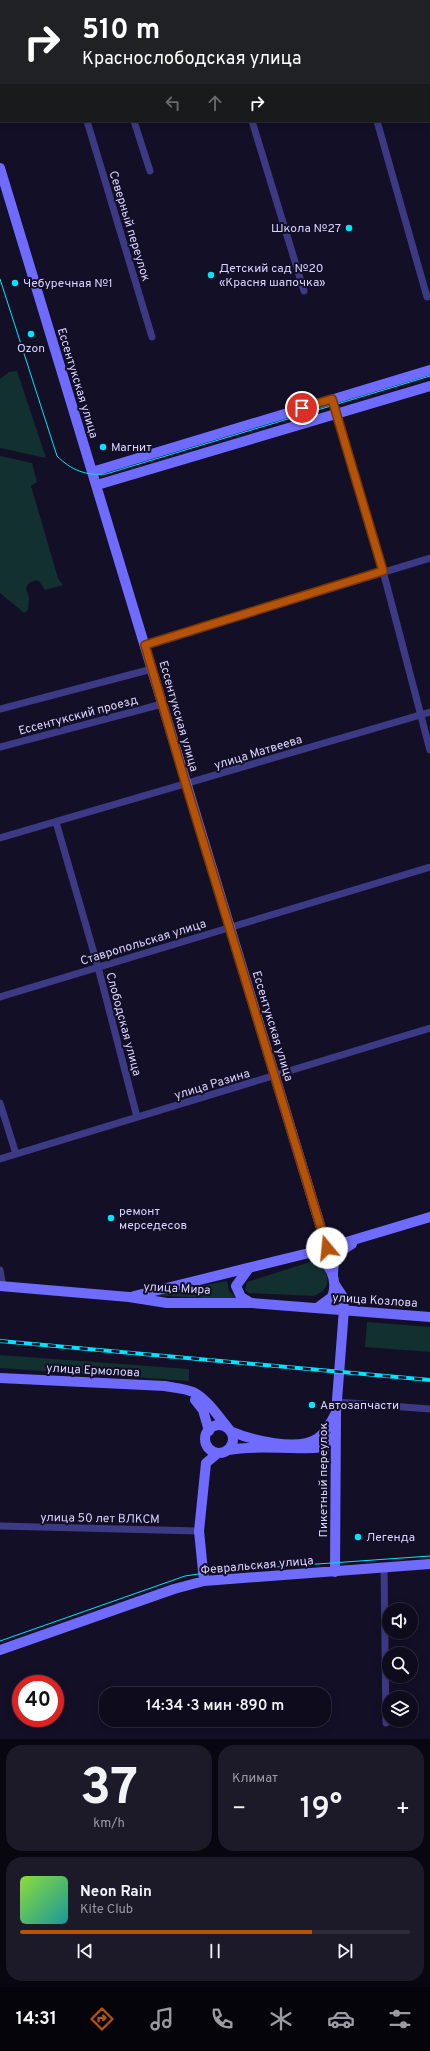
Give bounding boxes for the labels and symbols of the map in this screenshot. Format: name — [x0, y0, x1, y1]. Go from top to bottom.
street label: Северный переулок — [105, 169, 154, 284]
place label: Школа №27 — [271, 221, 341, 237]
marker: Школа №27 — [344, 223, 354, 233]
place label: Детский сад №20 «Красня шапочка» — [219, 261, 325, 291]
marker: Детский сад №20 «Красня шапочка» — [206, 270, 216, 280]
place label: Чебуречная №1 — [23, 276, 113, 292]
marker: Чебуречная №1 — [10, 278, 20, 288]
street label: Ессентукская улица — [53, 326, 101, 440]
marker: Ozon — [26, 329, 36, 339]
place label: Ozon — [17, 341, 45, 357]
pin — [285, 391, 319, 425]
place label: Магнит — [111, 440, 152, 456]
marker: Магнит — [98, 442, 108, 452]
street label: Ессентукская улица — [155, 659, 202, 774]
street label: Ессентукский проезд — [17, 692, 140, 740]
street label: улица Матвеева — [212, 732, 304, 774]
street label: Ставропольская улица — [78, 916, 208, 970]
street label: Ессентукская улица — [248, 969, 296, 1083]
street label: Слободская улица — [101, 971, 145, 1078]
street label: улица Разина — [173, 1066, 252, 1104]
place label: ремонт мерседесов — [119, 1204, 187, 1234]
marker: ремонт мерседесов — [106, 1213, 116, 1223]
position arrow — [306, 1227, 348, 1269]
street label: улица Мира — [143, 1279, 211, 1299]
street label: улица Козлова — [332, 1290, 418, 1312]
street label: улица Ермолова — [46, 1361, 140, 1381]
place label: Автозапчасти — [320, 1398, 399, 1414]
marker: Автозапчасти — [307, 1400, 317, 1410]
street label: Пикетный переулок — [316, 1422, 332, 1537]
street label: улица 50 лет ВЛКСМ — [40, 1510, 160, 1528]
place label: Легенда — [366, 1530, 415, 1546]
marker: Легенда — [353, 1532, 363, 1542]
street label: Февральская улица — [200, 1553, 314, 1579]
speed limit sign: 40 — [12, 1675, 64, 1727]

